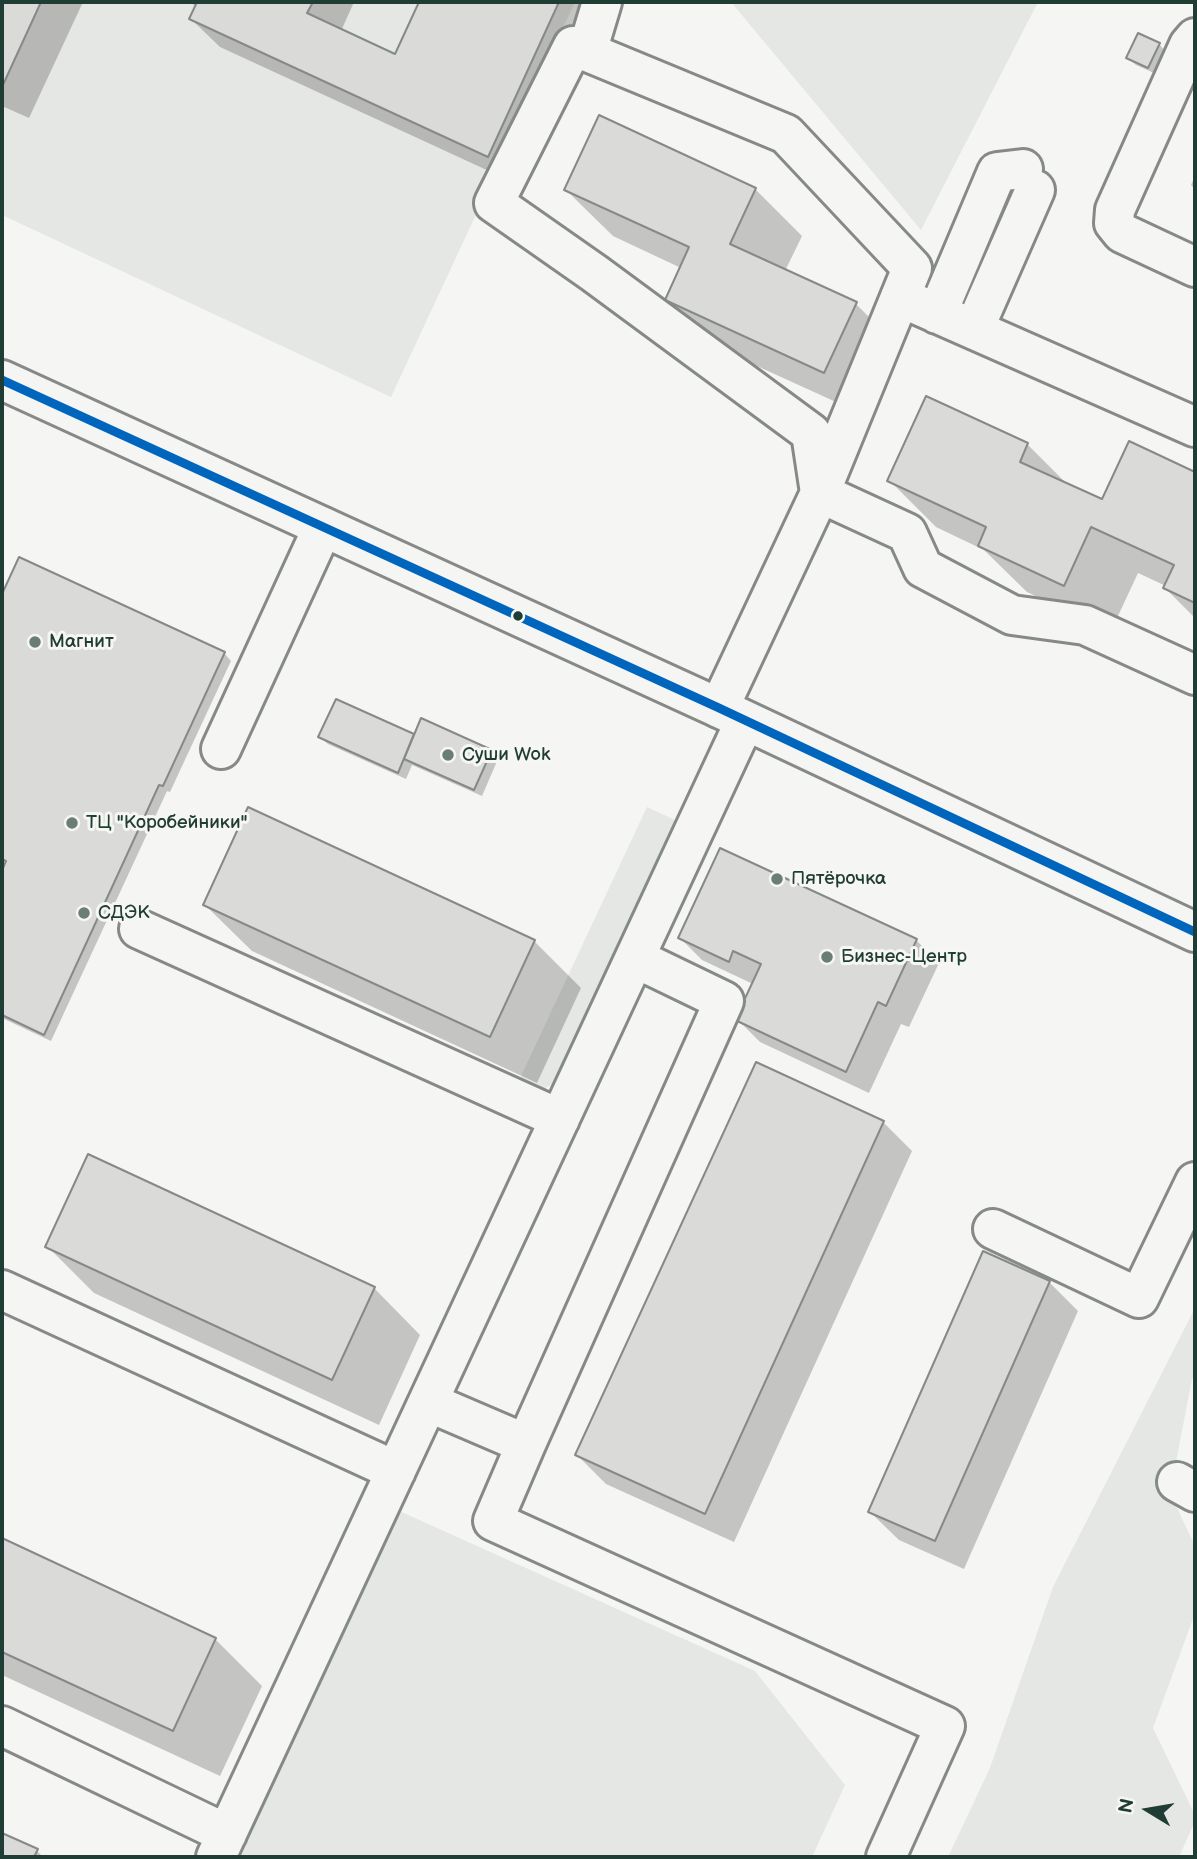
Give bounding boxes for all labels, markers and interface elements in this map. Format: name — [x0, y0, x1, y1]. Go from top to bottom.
unlabelled marker — [511, 609, 525, 623]
place label: Магнит — [49, 631, 114, 653]
marker: Магнит — [27, 634, 43, 650]
place label: Суши Wok — [462, 744, 550, 766]
marker: Суши Wok — [440, 747, 456, 763]
place label: ТЦ "Коробейники" — [86, 812, 248, 834]
marker: ТЦ "Коробейники" — [64, 815, 80, 831]
place label: Пятёрочка — [791, 868, 886, 890]
marker: Пятёрочка — [769, 871, 785, 887]
place label: СДЭК — [98, 902, 149, 924]
marker: СДЭК — [76, 905, 92, 921]
place label: Бизнес-Центр — [841, 946, 967, 968]
marker: Бизнес-Центр — [819, 949, 835, 965]
north arrow — [1113, 1775, 1183, 1845]
text: N — [1114, 1797, 1140, 1815]

